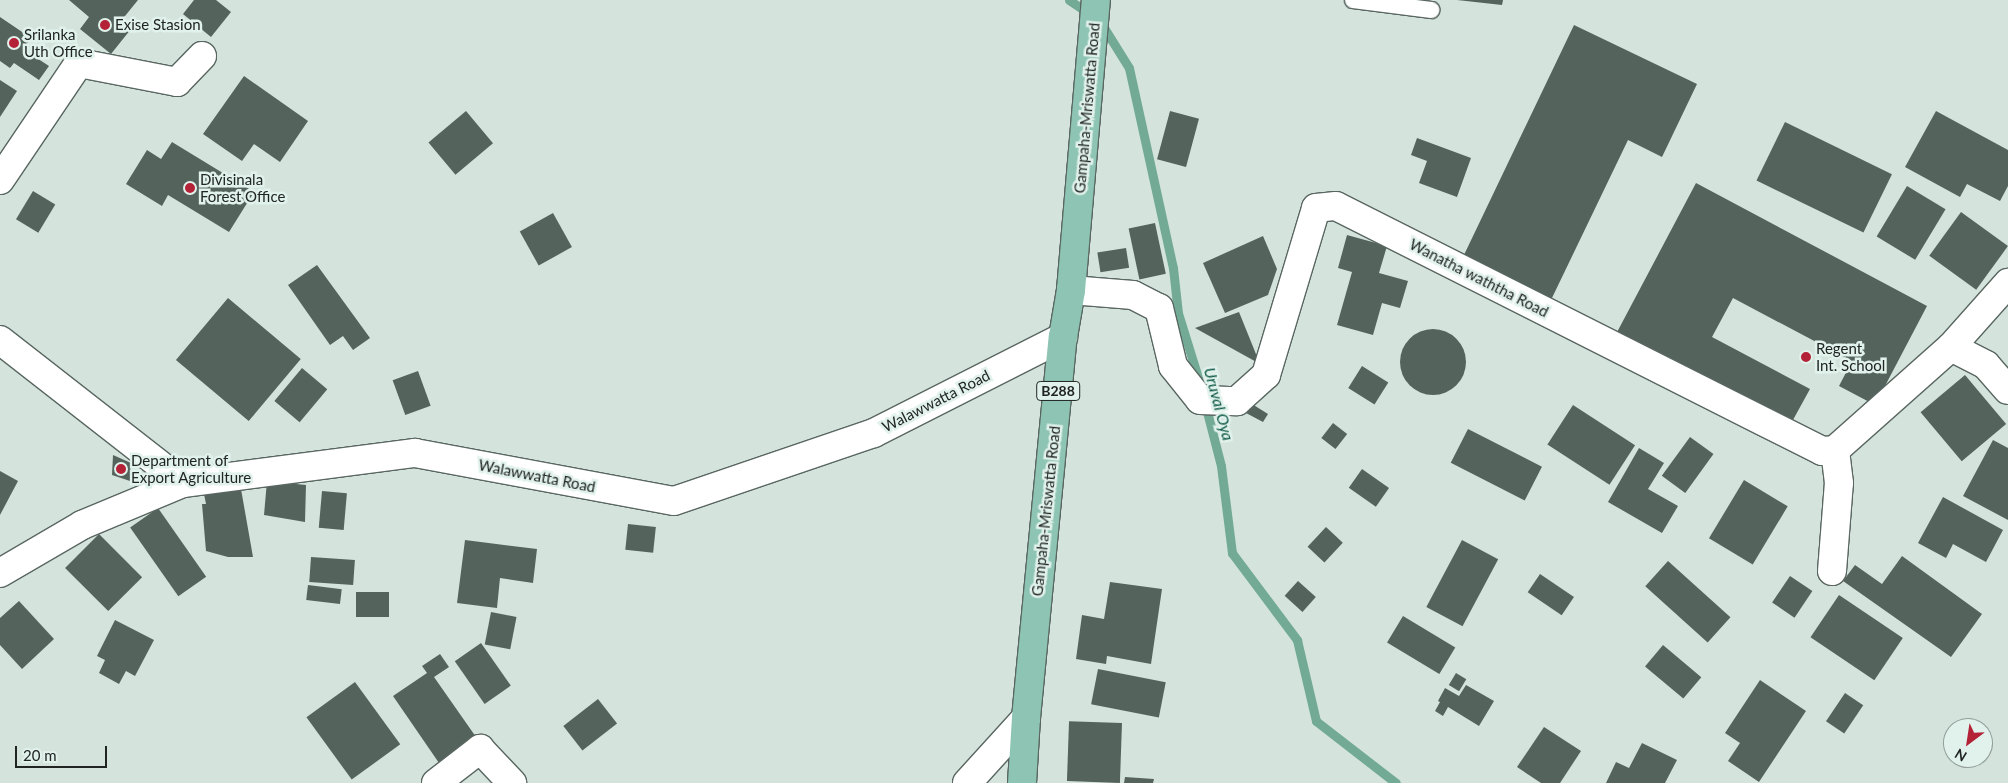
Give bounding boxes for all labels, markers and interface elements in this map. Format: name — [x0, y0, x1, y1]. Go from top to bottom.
place label: Exise Stasion — [115, 16, 201, 34]
marker: Exise Stasion — [99, 19, 111, 31]
street label: Gampaha-Mriswatta Road — [1071, 22, 1103, 194]
place label: Srilanka Uth Office — [24, 25, 93, 60]
marker: Srilanka Uth Office — [8, 37, 20, 49]
place label: Divisinala Forest Office — [200, 170, 285, 205]
marker: Divisinala Forest Office — [184, 182, 196, 194]
street label: Wanatha waththa Road — [1406, 235, 1552, 321]
place label: Regent Int. School — [1816, 339, 1885, 374]
marker: Regent Int. School — [1800, 351, 1812, 363]
water label: Uruval Oya — [1200, 365, 1238, 443]
street label: Walawwatta Road — [879, 366, 993, 436]
road number: B288 — [1036, 380, 1080, 402]
street label: Gampaha-Mriswatta Road — [1028, 425, 1064, 597]
place label: Department of Export Agriculture — [131, 451, 252, 486]
street label: Walawwatta Road — [477, 456, 597, 496]
marker: Department of Export Agriculture — [115, 463, 127, 475]
north arrow — [1943, 718, 1993, 768]
scale bar — [18, 736, 110, 768]
text: N — [1952, 745, 1970, 765]
text: 20 m — [23, 746, 57, 764]

